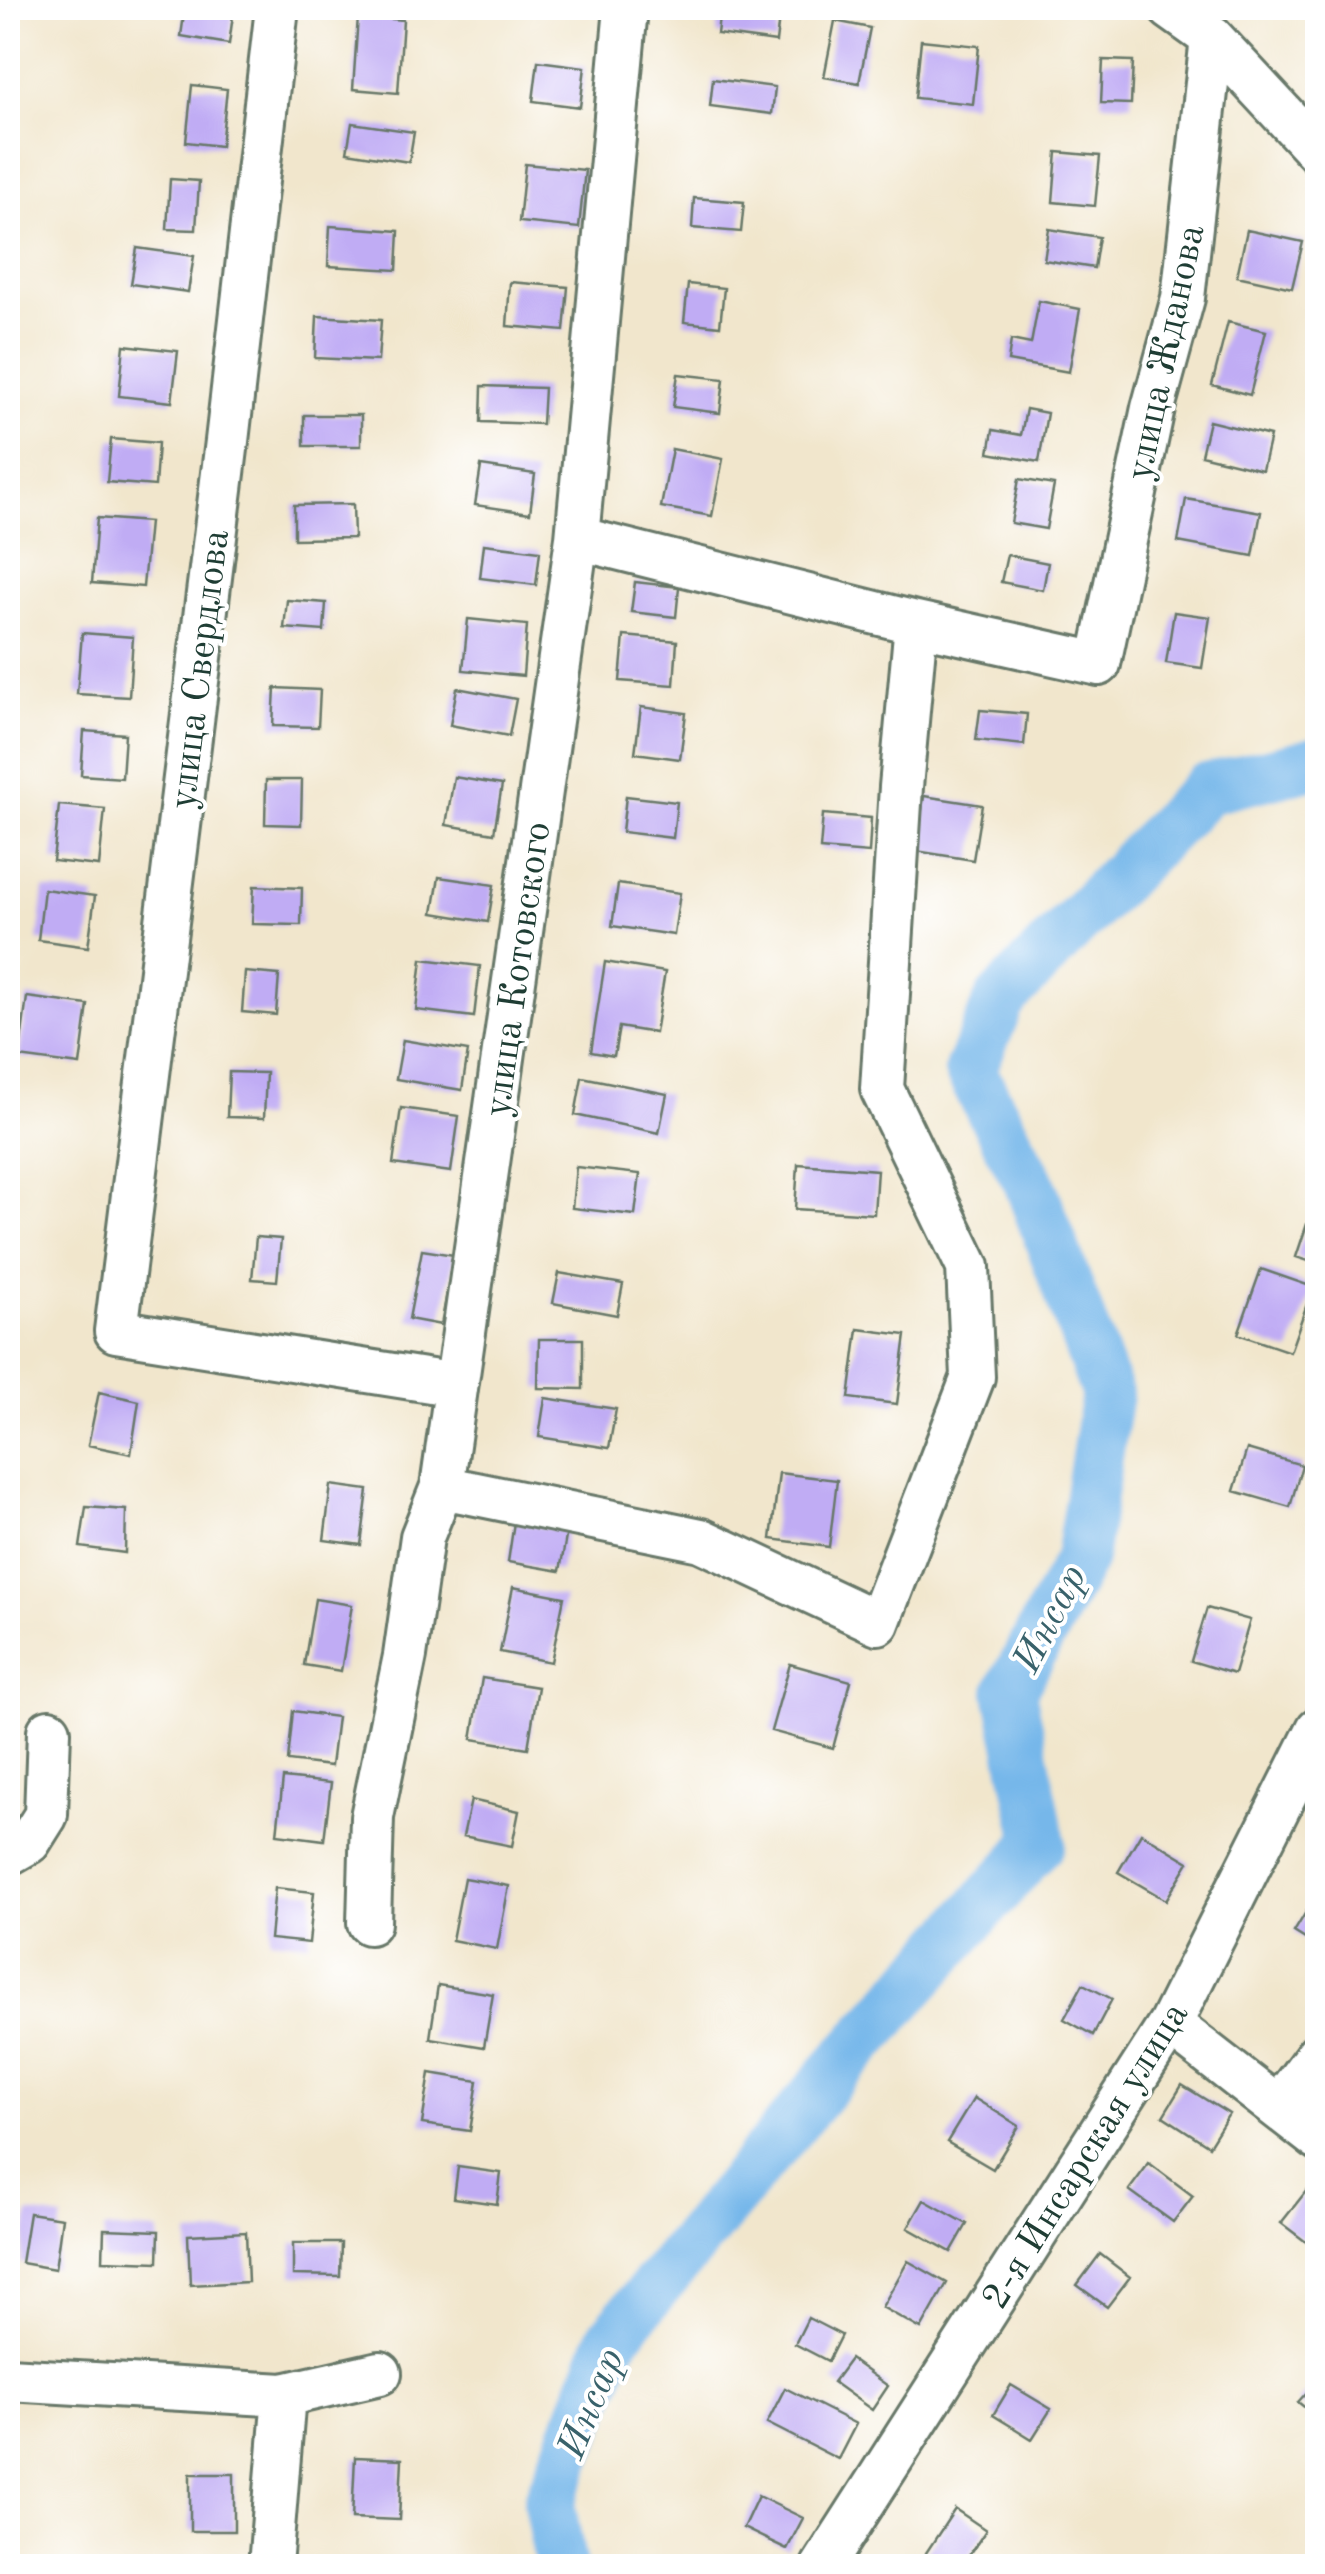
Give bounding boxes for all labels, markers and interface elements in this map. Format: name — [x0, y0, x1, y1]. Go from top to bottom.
street label: улица Жданова — [1121, 221, 1213, 484]
street label: улица Свердлова — [165, 527, 237, 811]
street label: улица Котовского — [479, 820, 558, 1119]
water label: Инсар — [1007, 1560, 1095, 1681]
street label: 2-я Инсарская улица — [977, 1996, 1196, 2317]
water label: Инсар — [552, 2344, 633, 2466]

